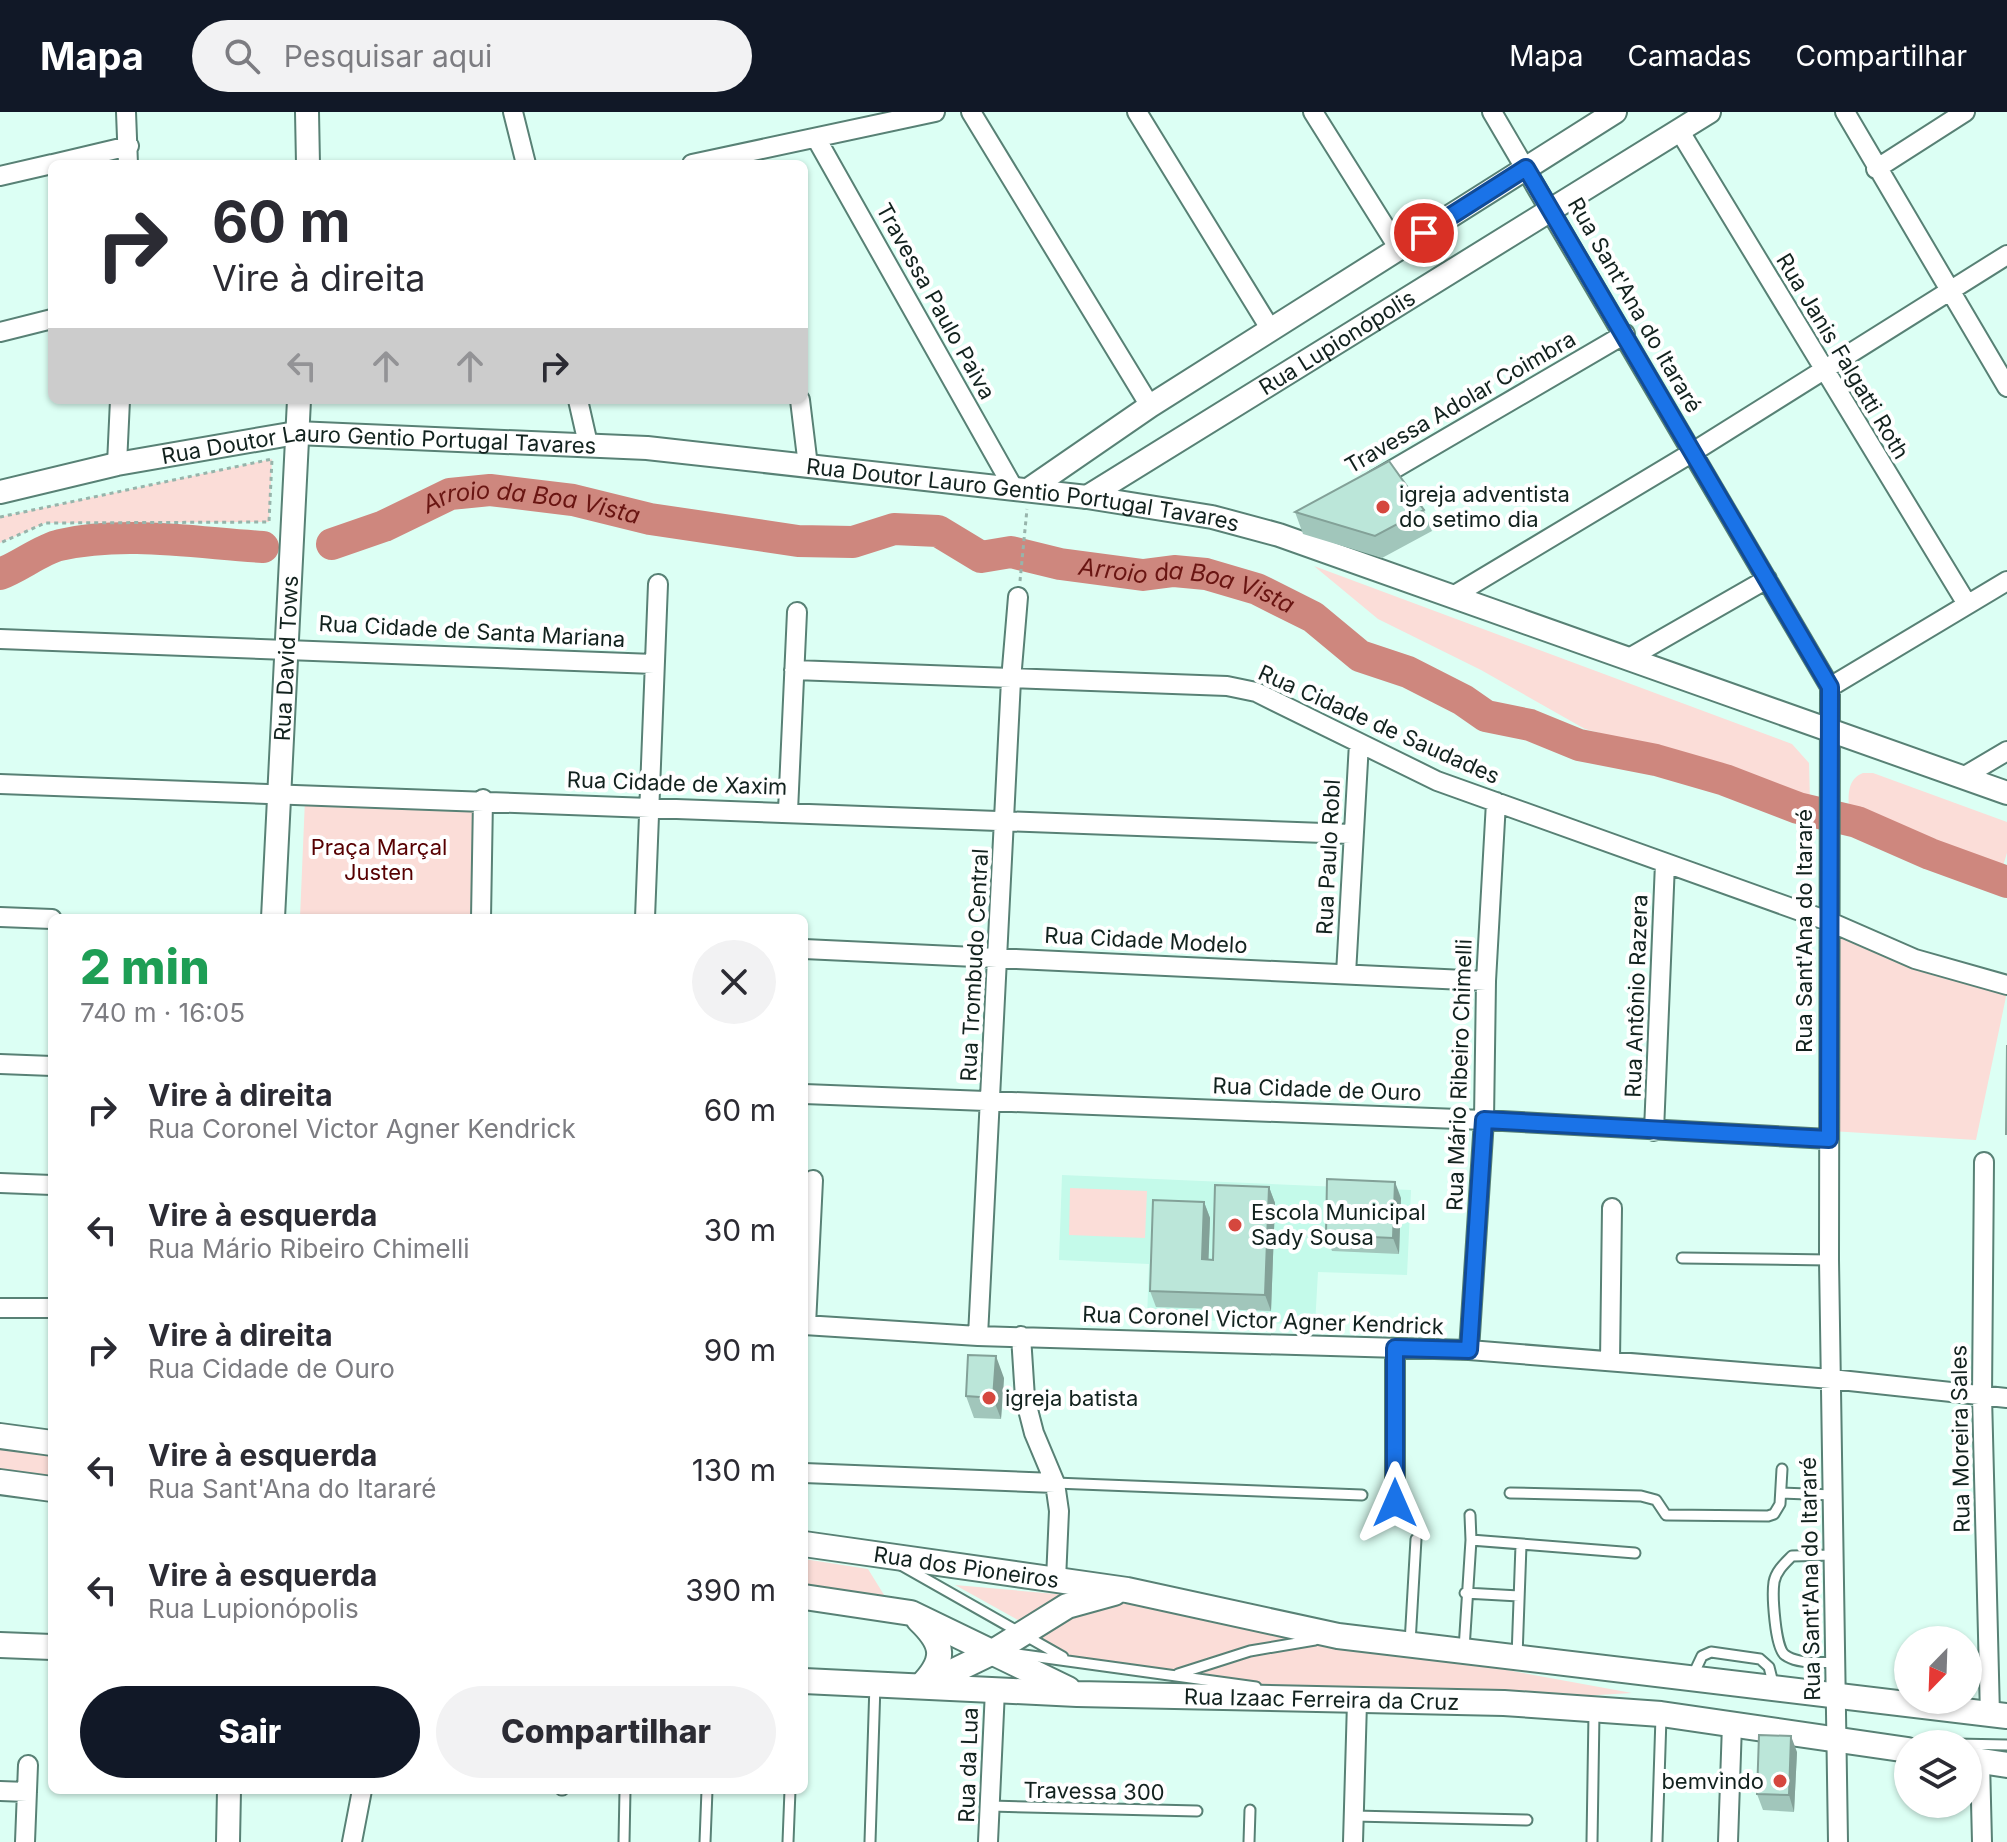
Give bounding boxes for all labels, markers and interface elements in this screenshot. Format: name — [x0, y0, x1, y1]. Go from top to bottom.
search box — [192, 20, 752, 92]
text: Mapa — [40, 33, 144, 79]
icon: search — [220, 34, 264, 78]
text: Pesquisar aqui — [284, 38, 492, 74]
text: Mapa — [1509, 39, 1583, 73]
text: Camadas — [1627, 39, 1752, 73]
text: Compartilhar — [1796, 39, 1967, 73]
text: 60 m — [212, 188, 351, 256]
icon: right — [80, 192, 184, 296]
street label: Rua Sant'Ana do Itararé — [1563, 193, 1707, 417]
street label: Travessa Paulo Paiva — [871, 198, 1001, 404]
pin — [1390, 199, 1458, 267]
icon: arrive — [1402, 211, 1446, 255]
street label: Rua Janis Falgatti Roth — [1771, 248, 1915, 464]
text: Vire à direita — [212, 256, 426, 300]
street label: Rua Lupionópolis — [1254, 284, 1420, 400]
street label: Travessa Adolar Coimbra — [1340, 325, 1580, 479]
icon: left — [280, 344, 324, 388]
icon: ahead — [364, 344, 408, 388]
icon: ahead — [448, 344, 492, 388]
icon: right — [532, 344, 576, 388]
street label: Rua Doutor Lauro Gentio Portugal Tavares — [159, 420, 597, 469]
street label: Rua Doutor Lauro Gentio Portugal Tavares — [805, 453, 1242, 537]
water label: Arroio da Boa Vista — [416, 475, 643, 530]
place label: igreja adventista do setimo dia — [1399, 481, 1570, 532]
marker: igreja adventista do setimo dia — [1374, 498, 1392, 516]
water label: Arroio da Boa Vista — [1076, 552, 1300, 619]
street label: Rua David Tows — [269, 575, 303, 742]
street label: Rua Cidade de Santa Mariana — [318, 610, 626, 652]
street label: Rua Cidade de Saudades — [1254, 659, 1504, 789]
street label: Rua Cidade de Xaxim — [566, 766, 788, 800]
street label: Rua Paulo Robl — [1311, 779, 1345, 935]
street label: Rua Sant'Ana do Itararé — [1791, 809, 1817, 1053]
park label: Praça Marçal Justen — [311, 834, 447, 885]
street label: Rua Trombudo Central — [955, 848, 993, 1082]
street label: Rua Antônio Razera — [1619, 894, 1653, 1098]
street label: Rua Cidade Modelo — [1044, 922, 1248, 958]
text: 2 min — [80, 937, 210, 996]
street label: Rua Mário Ribeiro Chimelli — [1441, 939, 1477, 1211]
button: close — [692, 940, 776, 1024]
text: 740 m · 16:05 — [80, 997, 245, 1028]
street label: Rua Cidade de Ouro — [1212, 1072, 1422, 1106]
text: Vire à direita — [148, 1077, 333, 1113]
icon: right — [80, 1088, 124, 1132]
text: 60 m — [704, 1092, 776, 1128]
text: Rua Coronel Victor Agner Kendrick — [148, 1113, 576, 1144]
text: Vire à esquerda — [148, 1197, 377, 1233]
place label: Escola Municipal Sady Sousa — [1251, 1199, 1426, 1250]
icon: left — [80, 1208, 124, 1252]
text: 30 m — [704, 1212, 776, 1248]
marker: Escola Municipal Sady Sousa — [1226, 1216, 1244, 1234]
text: Rua Mário Ribeiro Chimelli — [148, 1233, 470, 1264]
street label: Rua Coronel Victor Agner Kendrick — [1082, 1301, 1444, 1339]
text: Vire à direita — [148, 1317, 333, 1353]
icon: right — [80, 1328, 124, 1372]
text: 90 m — [704, 1332, 776, 1368]
street label: Rua Moreira Sales — [1945, 1345, 1975, 1533]
text: Rua Cidade de Ouro — [148, 1353, 395, 1384]
place label: igreja batista — [1005, 1385, 1138, 1411]
marker: igreja batista — [980, 1389, 998, 1407]
text: Vire à esquerda — [148, 1437, 377, 1473]
icon: left — [80, 1448, 124, 1492]
text: 130 m — [692, 1452, 776, 1488]
street label: Rua Sant'Ana do Itararé — [1795, 1457, 1825, 1701]
position arrow — [1353, 1461, 1437, 1545]
text: Rua Sant'Ana do Itararé — [148, 1473, 436, 1504]
street label: Rua dos Pioneiros — [872, 1541, 1061, 1593]
text: Vire à esquerda — [148, 1557, 377, 1593]
icon: left — [80, 1568, 124, 1612]
text: 390 m — [685, 1572, 776, 1608]
text: Rua Lupionópolis — [148, 1593, 359, 1624]
north arrow — [1894, 1626, 1982, 1714]
map controls — [1894, 1626, 1982, 1818]
street label: Rua Izaac Ferreira da Cruz — [1184, 1683, 1460, 1715]
button: Sair — [80, 1686, 420, 1778]
button: Compartilhar — [436, 1686, 776, 1778]
street label: Rua da Lua — [953, 1707, 983, 1823]
button: layers — [1894, 1730, 1982, 1818]
place label: bemvindo — [1661, 1768, 1764, 1794]
marker: bemvindo — [1771, 1772, 1789, 1790]
street label: Travessa 300 — [1023, 1777, 1165, 1805]

